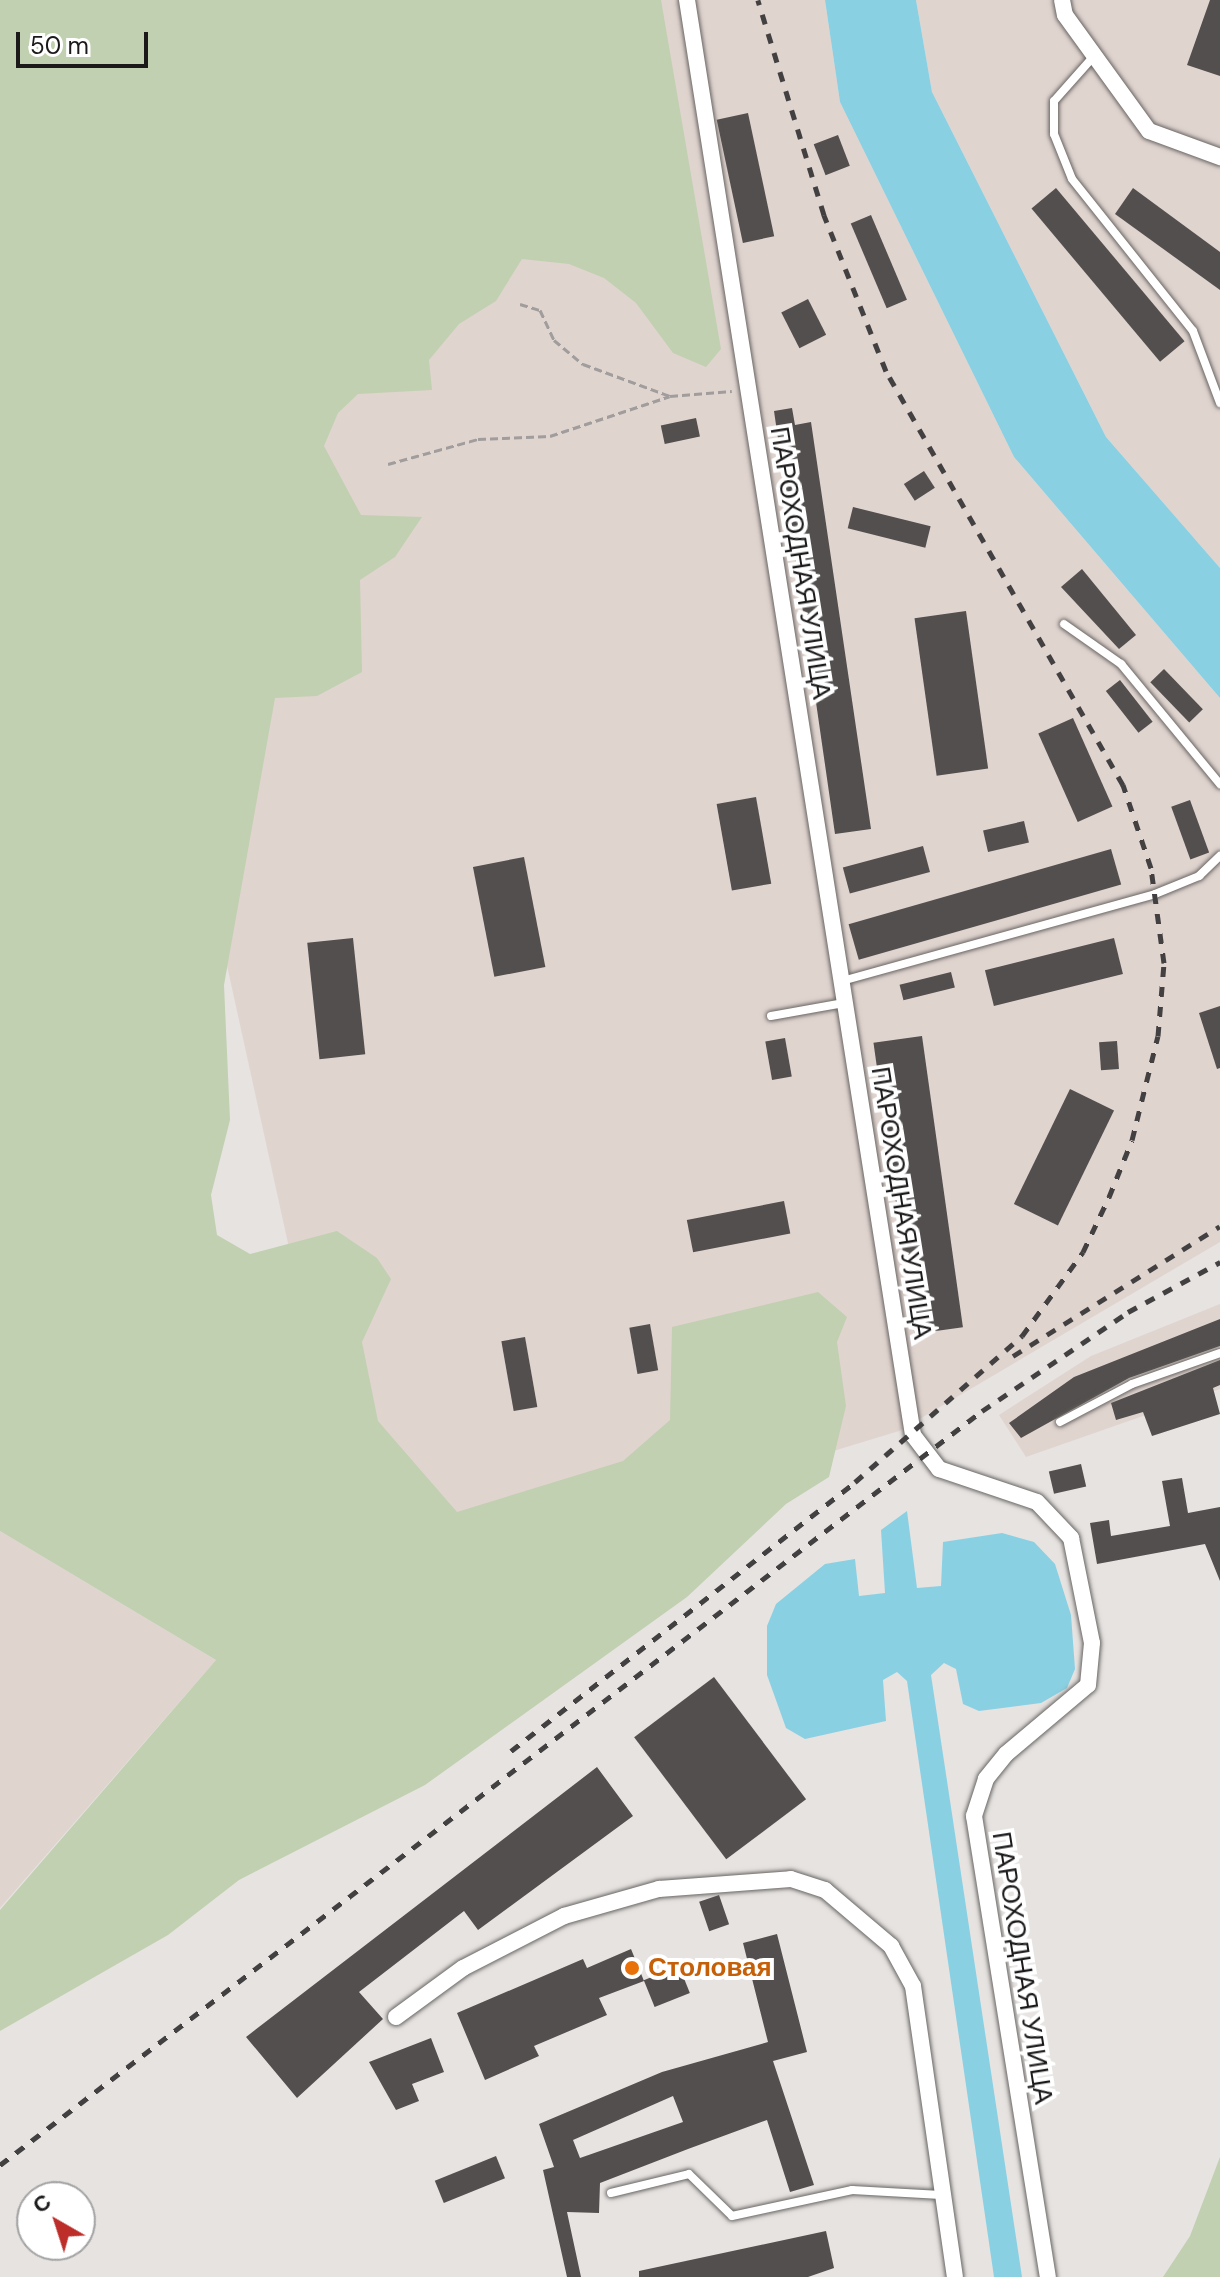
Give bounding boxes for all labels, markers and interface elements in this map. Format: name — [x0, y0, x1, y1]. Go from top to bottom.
scale bar — [20, 16, 152, 66]
text: 50 m — [30, 30, 89, 61]
street label: ПАРОХОДНАЯ УЛИЦА — [763, 425, 837, 701]
street label: ПАРОХОДНАЯ УЛИЦА — [864, 1065, 938, 1341]
street label: ПАРОХОДНАЯ УЛИЦА — [985, 1830, 1059, 2106]
place label: Столовая — [648, 1952, 772, 1984]
marker: Столовая — [623, 1959, 641, 1977]
north arrow — [16, 2181, 96, 2261]
text: С — [27, 2187, 57, 2220]

